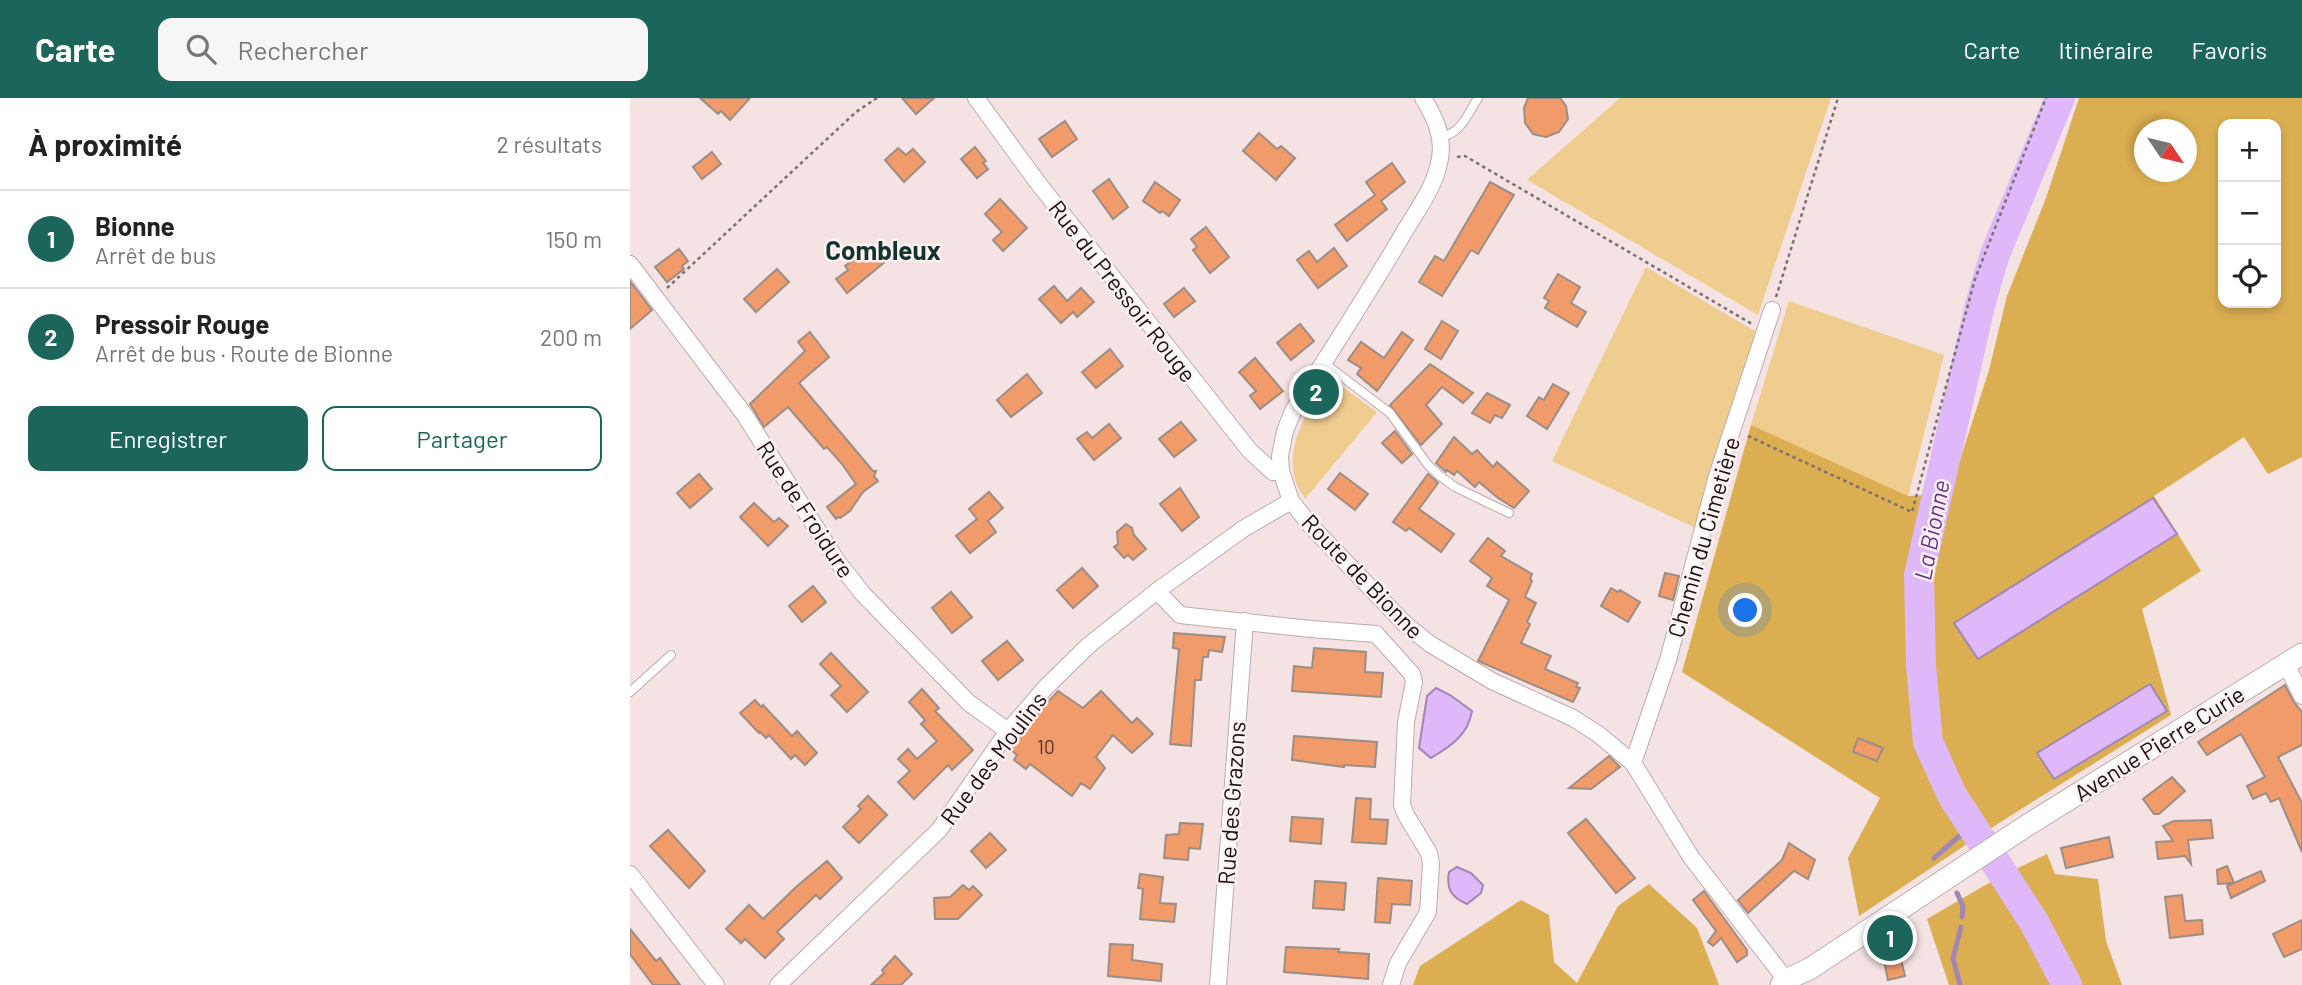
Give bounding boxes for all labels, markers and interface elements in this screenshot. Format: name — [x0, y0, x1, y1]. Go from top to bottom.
search box — [158, 18, 648, 81]
text: Carte — [35, 29, 116, 69]
icon: search — [182, 30, 220, 68]
text: Rechercher — [238, 34, 368, 65]
text: Carte — [1964, 35, 2020, 64]
text: Itinéraire — [2058, 35, 2154, 64]
text: Favoris — [2192, 35, 2267, 64]
north arrow — [2134, 119, 2197, 182]
map controls — [2218, 119, 2281, 308]
button: + — [2218, 119, 2281, 182]
text: À proximité — [28, 126, 182, 162]
text: 2 résultats — [497, 130, 602, 158]
button: − — [2218, 182, 2281, 245]
street label: Rue du Pressoir Rouge — [1043, 194, 1203, 388]
text: Bionne — [95, 210, 175, 241]
text: 1 — [47, 225, 55, 253]
text: 150 m — [546, 225, 602, 253]
district label: Combleux — [825, 234, 941, 265]
text: Arrêt de bus — [95, 241, 216, 269]
button: locate — [2218, 245, 2281, 308]
text: Pressoir Rouge — [95, 308, 269, 339]
text: 2 — [45, 323, 57, 351]
text: 200 m — [540, 323, 602, 351]
text: Arrêt de bus · Route de Bionne — [95, 339, 393, 367]
pin: 2 — [1293, 366, 1339, 418]
button: Enregistrer — [28, 406, 308, 471]
button: Partager — [322, 406, 602, 471]
street label: Chemin du Cimetière — [1661, 433, 1745, 641]
street label: Rue de Froidure — [751, 435, 861, 583]
water label: La Bionne — [1907, 478, 1955, 582]
street label: Route de Bionne — [1296, 508, 1430, 644]
your location — [1728, 593, 1762, 627]
street label: Avenue Pierre Curie — [2069, 679, 2249, 807]
street label: Rue des Moulins — [934, 686, 1052, 830]
street label: Rue des Grazons — [1211, 720, 1251, 886]
house number: 10 — [1037, 735, 1055, 758]
pin: 1 — [1867, 912, 1913, 964]

